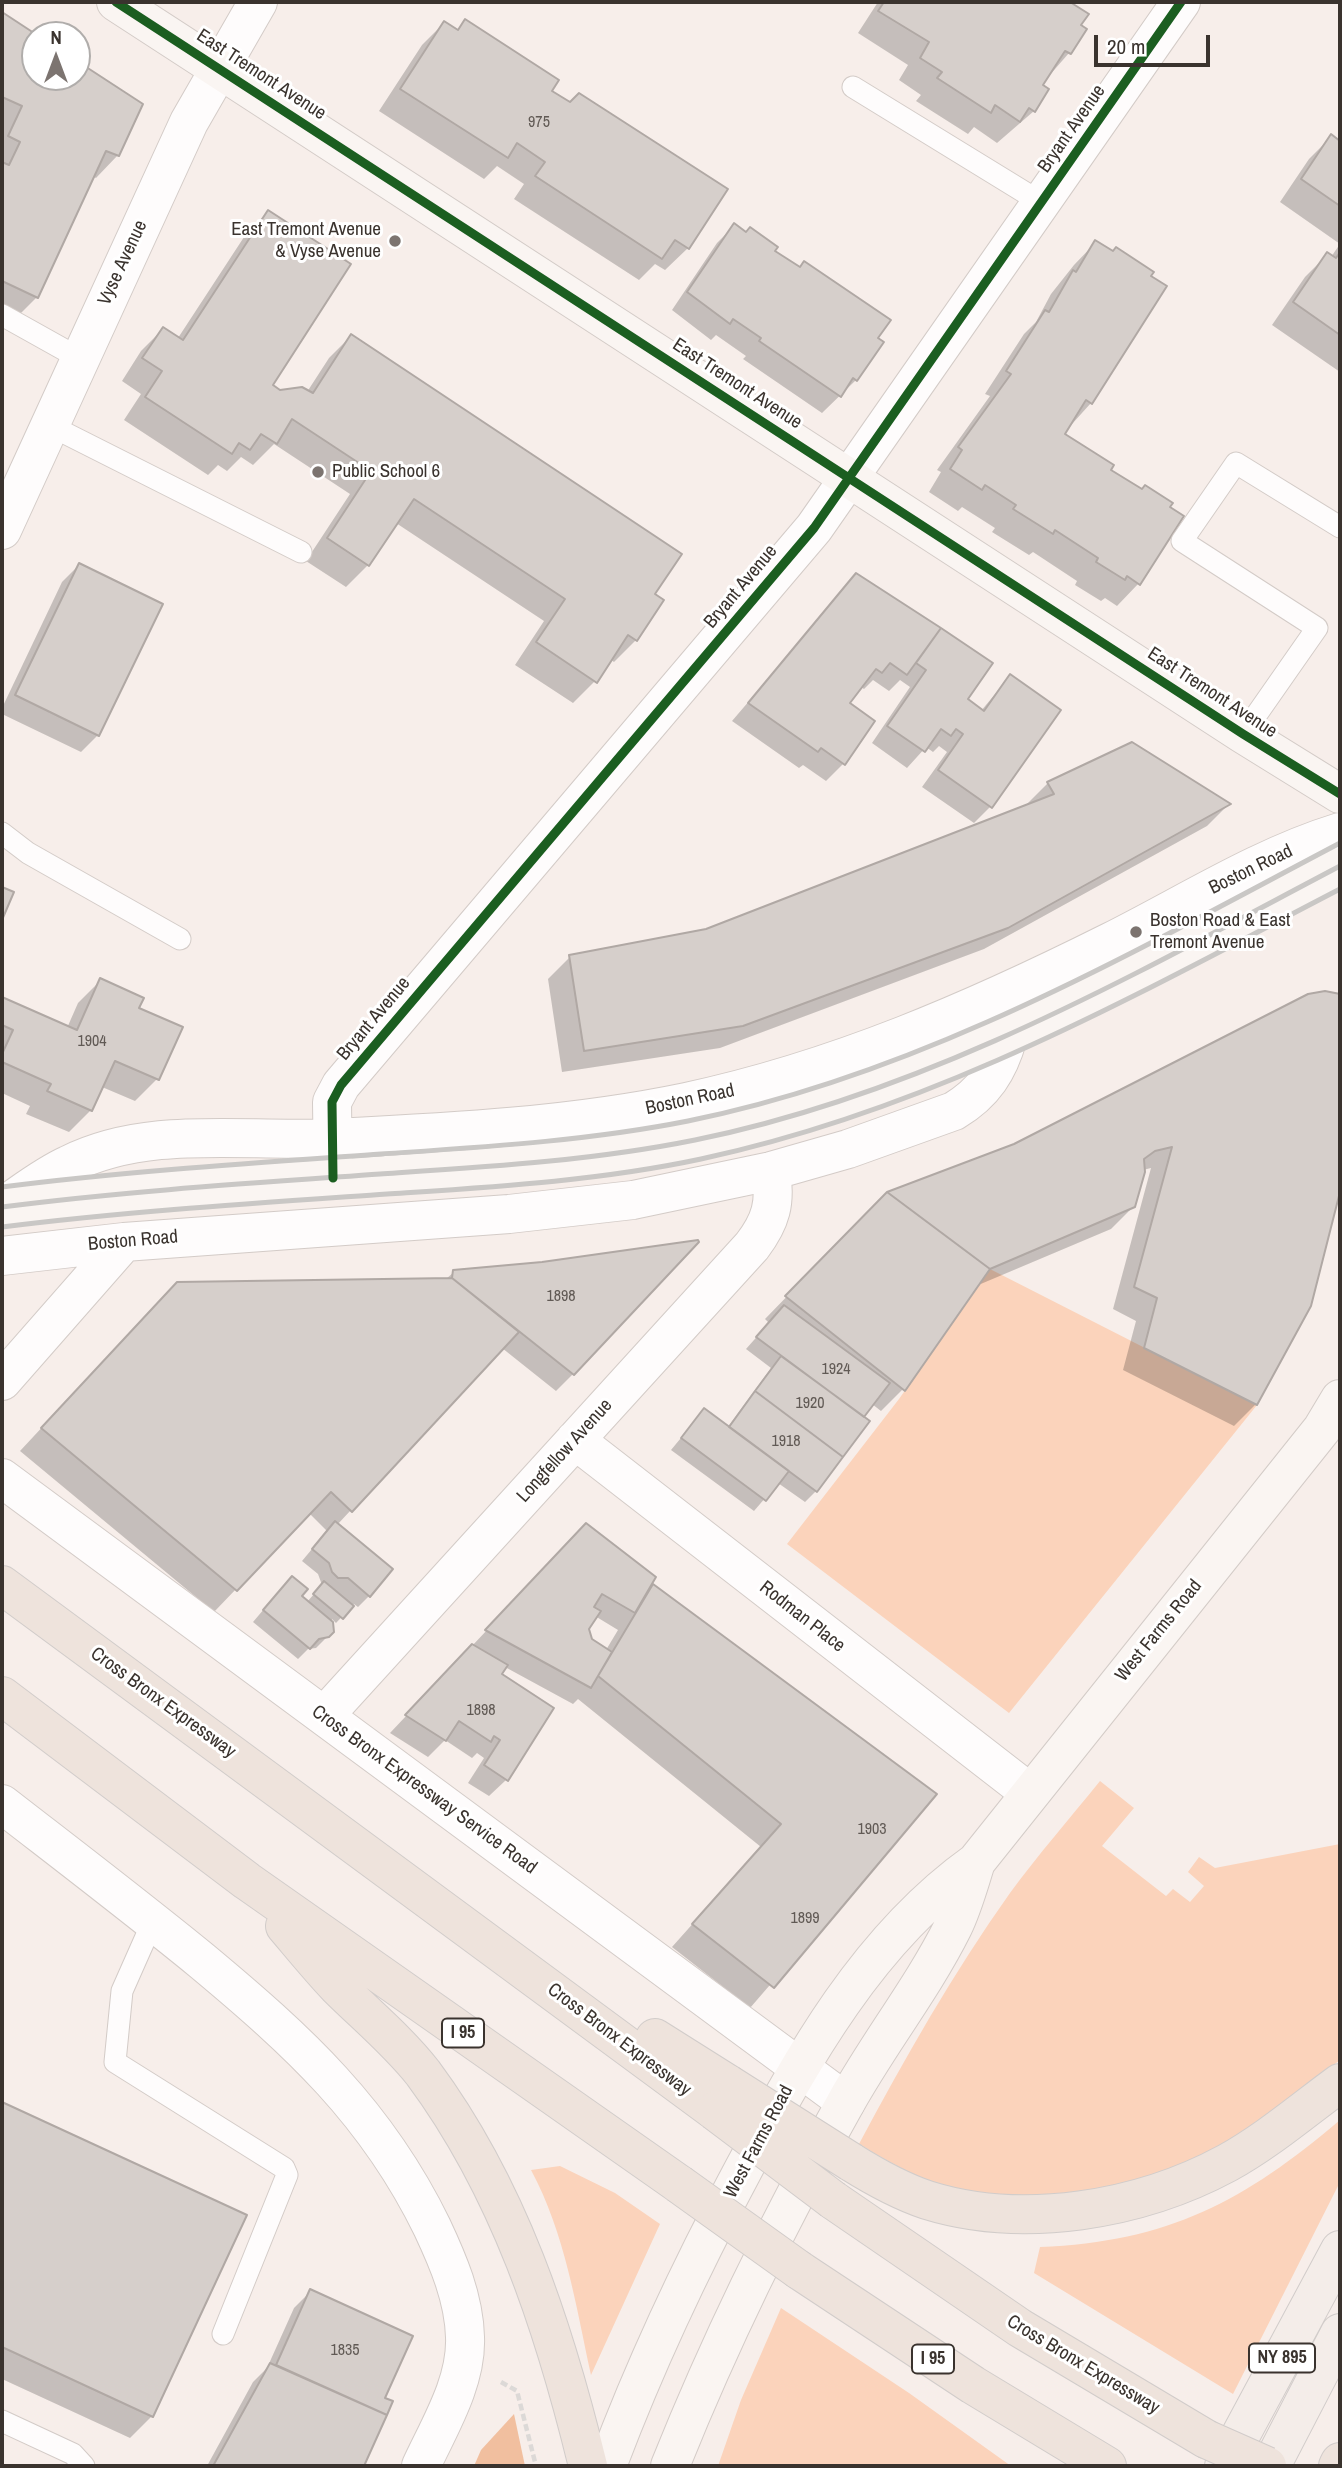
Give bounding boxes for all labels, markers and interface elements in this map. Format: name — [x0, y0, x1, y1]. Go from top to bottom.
north arrow — [21, 21, 91, 91]
scale bar — [1097, 21, 1212, 65]
text: N — [50, 24, 62, 50]
street label: East Tremont Avenue — [192, 25, 330, 125]
text: 20 m — [1107, 32, 1145, 61]
street label: Bryant Avenue — [1033, 81, 1111, 177]
house number: 975 — [528, 113, 550, 133]
street label: Vyse Avenue — [93, 217, 153, 309]
place label: East Tremont Avenue & Vyse Avenue — [231, 219, 381, 263]
marker: East Tremont Avenue & Vyse Avenue — [387, 233, 403, 249]
street label: East Tremont Avenue — [668, 334, 806, 434]
place label: Public School 6 — [332, 461, 440, 483]
marker: Public School 6 — [310, 464, 326, 480]
street label: Bryant Avenue — [700, 541, 782, 633]
street label: East Tremont Avenue — [1143, 643, 1281, 743]
street label: Boston Road — [1206, 840, 1296, 900]
place label: Boston Road & East Tremont Avenue — [1150, 910, 1290, 954]
marker: Boston Road & East Tremont Avenue — [1128, 924, 1144, 940]
street label: Bryant Avenue — [333, 973, 415, 1065]
house number: 1904 — [77, 1032, 107, 1052]
street label: Boston Road — [644, 1079, 736, 1121]
street label: Boston Road — [87, 1226, 179, 1256]
house number: 1898 — [546, 1287, 576, 1307]
house number: 1924 — [821, 1360, 851, 1380]
house number: 1920 — [795, 1394, 825, 1414]
street label: Longfellow Avenue — [513, 1395, 617, 1507]
house number: 1918 — [771, 1432, 801, 1452]
street label: West Farms Road — [1111, 1575, 1207, 1687]
street label: Rodman Place — [755, 1577, 849, 1657]
street label: Cross Bronx Expressway — [86, 1643, 240, 1763]
street label: Cross Bronx Expressway Service Road — [307, 1701, 541, 1879]
house number: 1898 — [466, 1701, 496, 1721]
house number: 1903 — [857, 1820, 887, 1840]
house number: 1899 — [790, 1909, 820, 1929]
street label: Cross Bronx Expressway — [543, 1979, 695, 2101]
road number: I 95 — [442, 2019, 484, 2048]
street label: West Farms Road — [720, 2082, 798, 2202]
street label: Cross Bronx Expressway — [1003, 2310, 1163, 2420]
house number: 1835 — [330, 2341, 360, 2361]
road number: I 95 — [912, 2344, 954, 2374]
road number: NY 895 — [1249, 2344, 1315, 2372]

